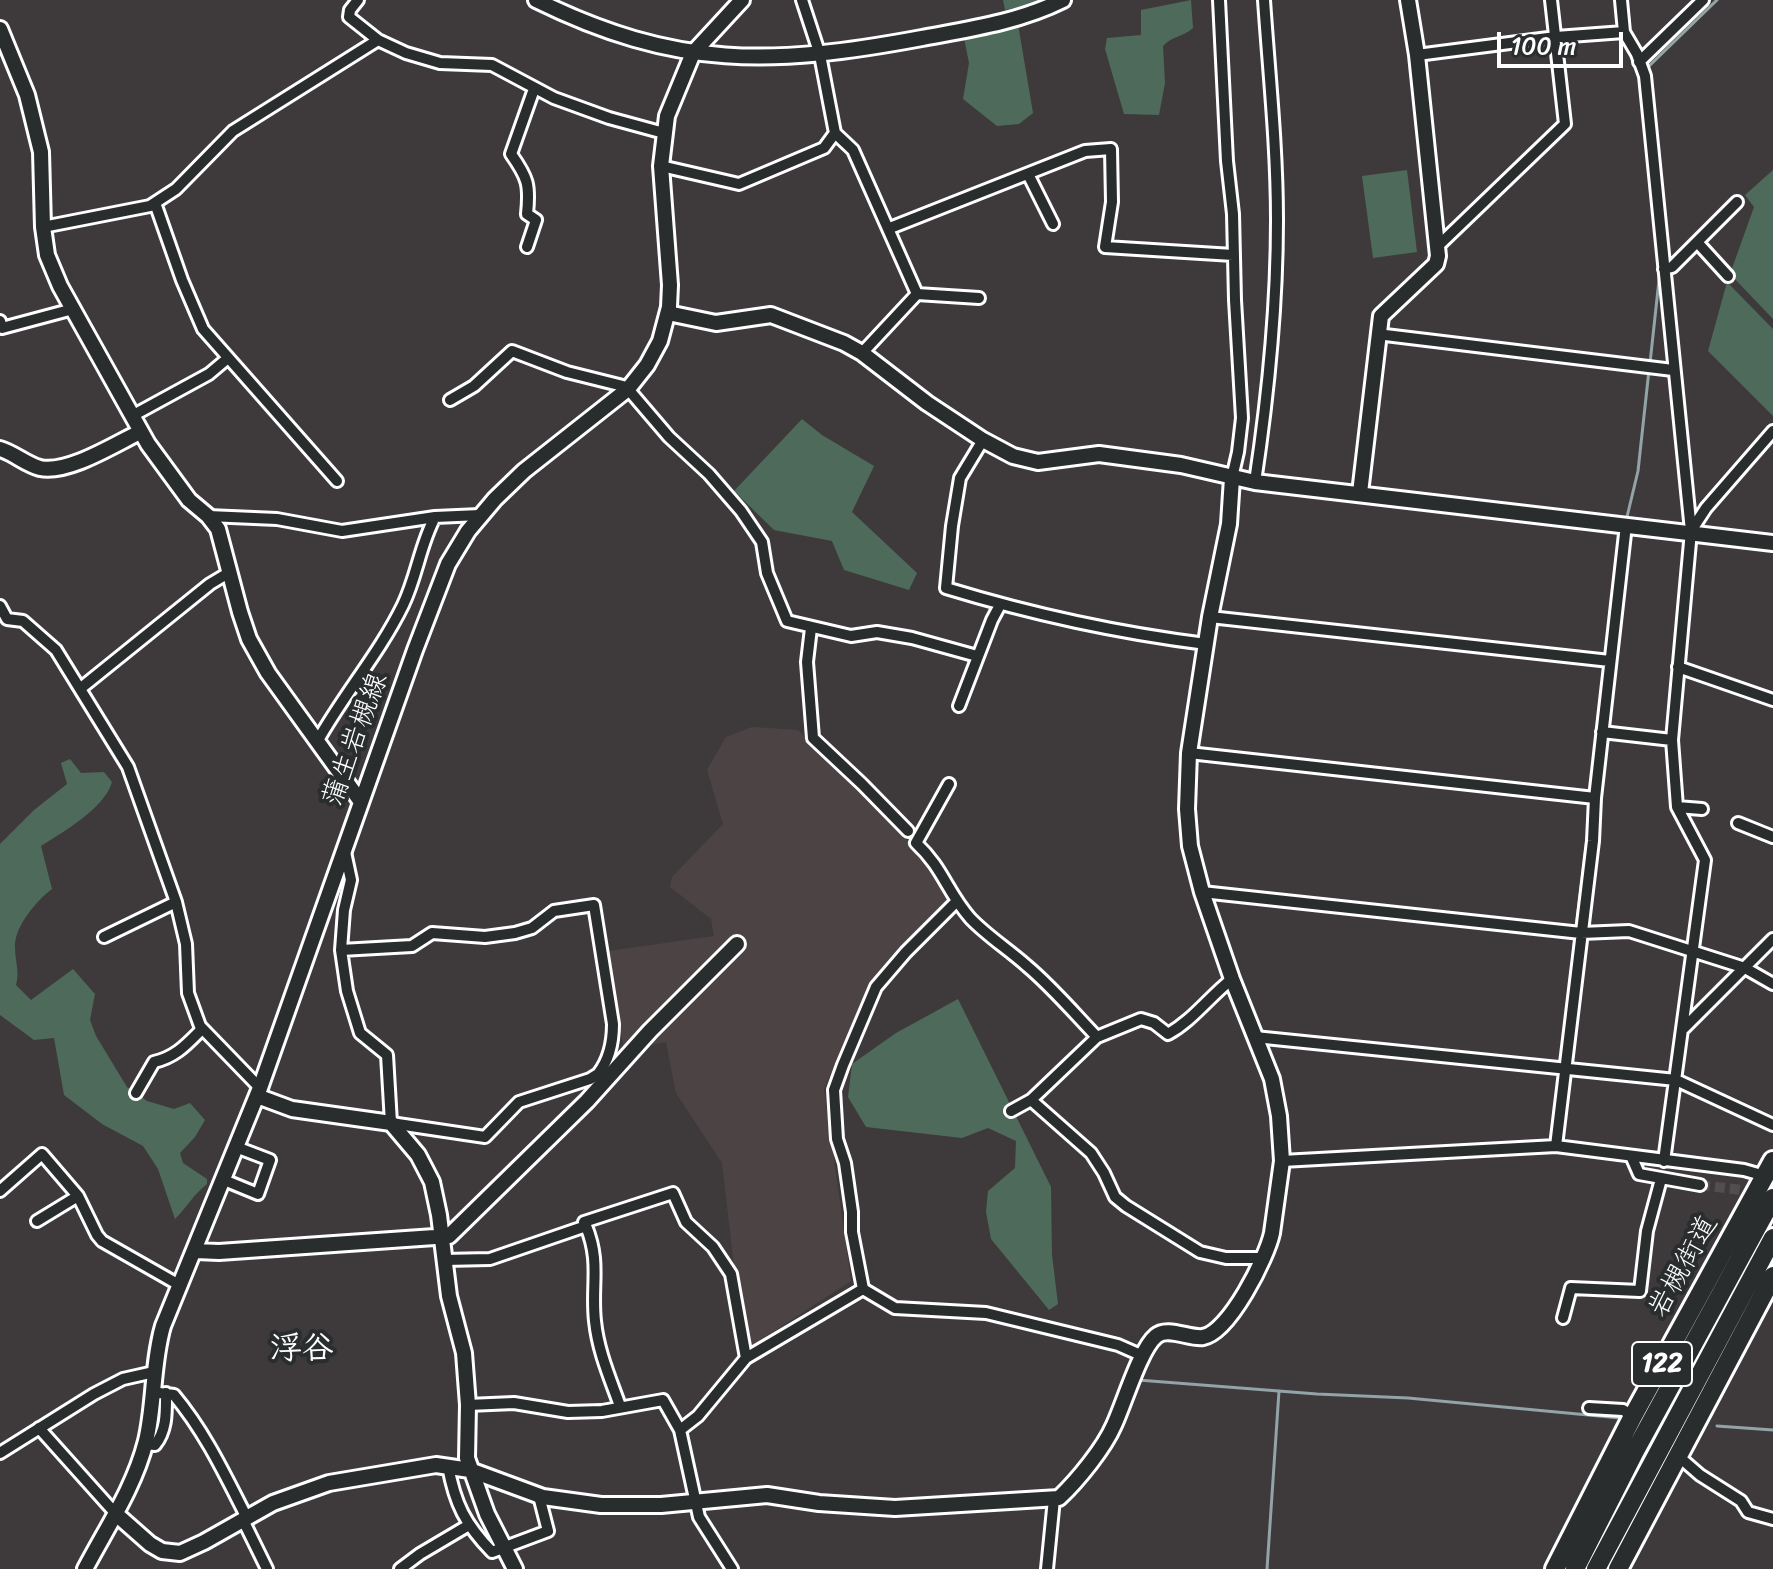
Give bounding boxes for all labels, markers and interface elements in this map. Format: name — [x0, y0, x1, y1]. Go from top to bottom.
scale bar — [1501, 16, 1627, 66]
text: 100 m — [1511, 25, 1576, 67]
street label: 蒲生岩槻線 — [316, 668, 396, 812]
street label: 岩槻街道 — [1642, 1210, 1726, 1324]
district label: 浮谷 — [270, 1331, 334, 1369]
road number: 122 — [1632, 1342, 1692, 1386]

